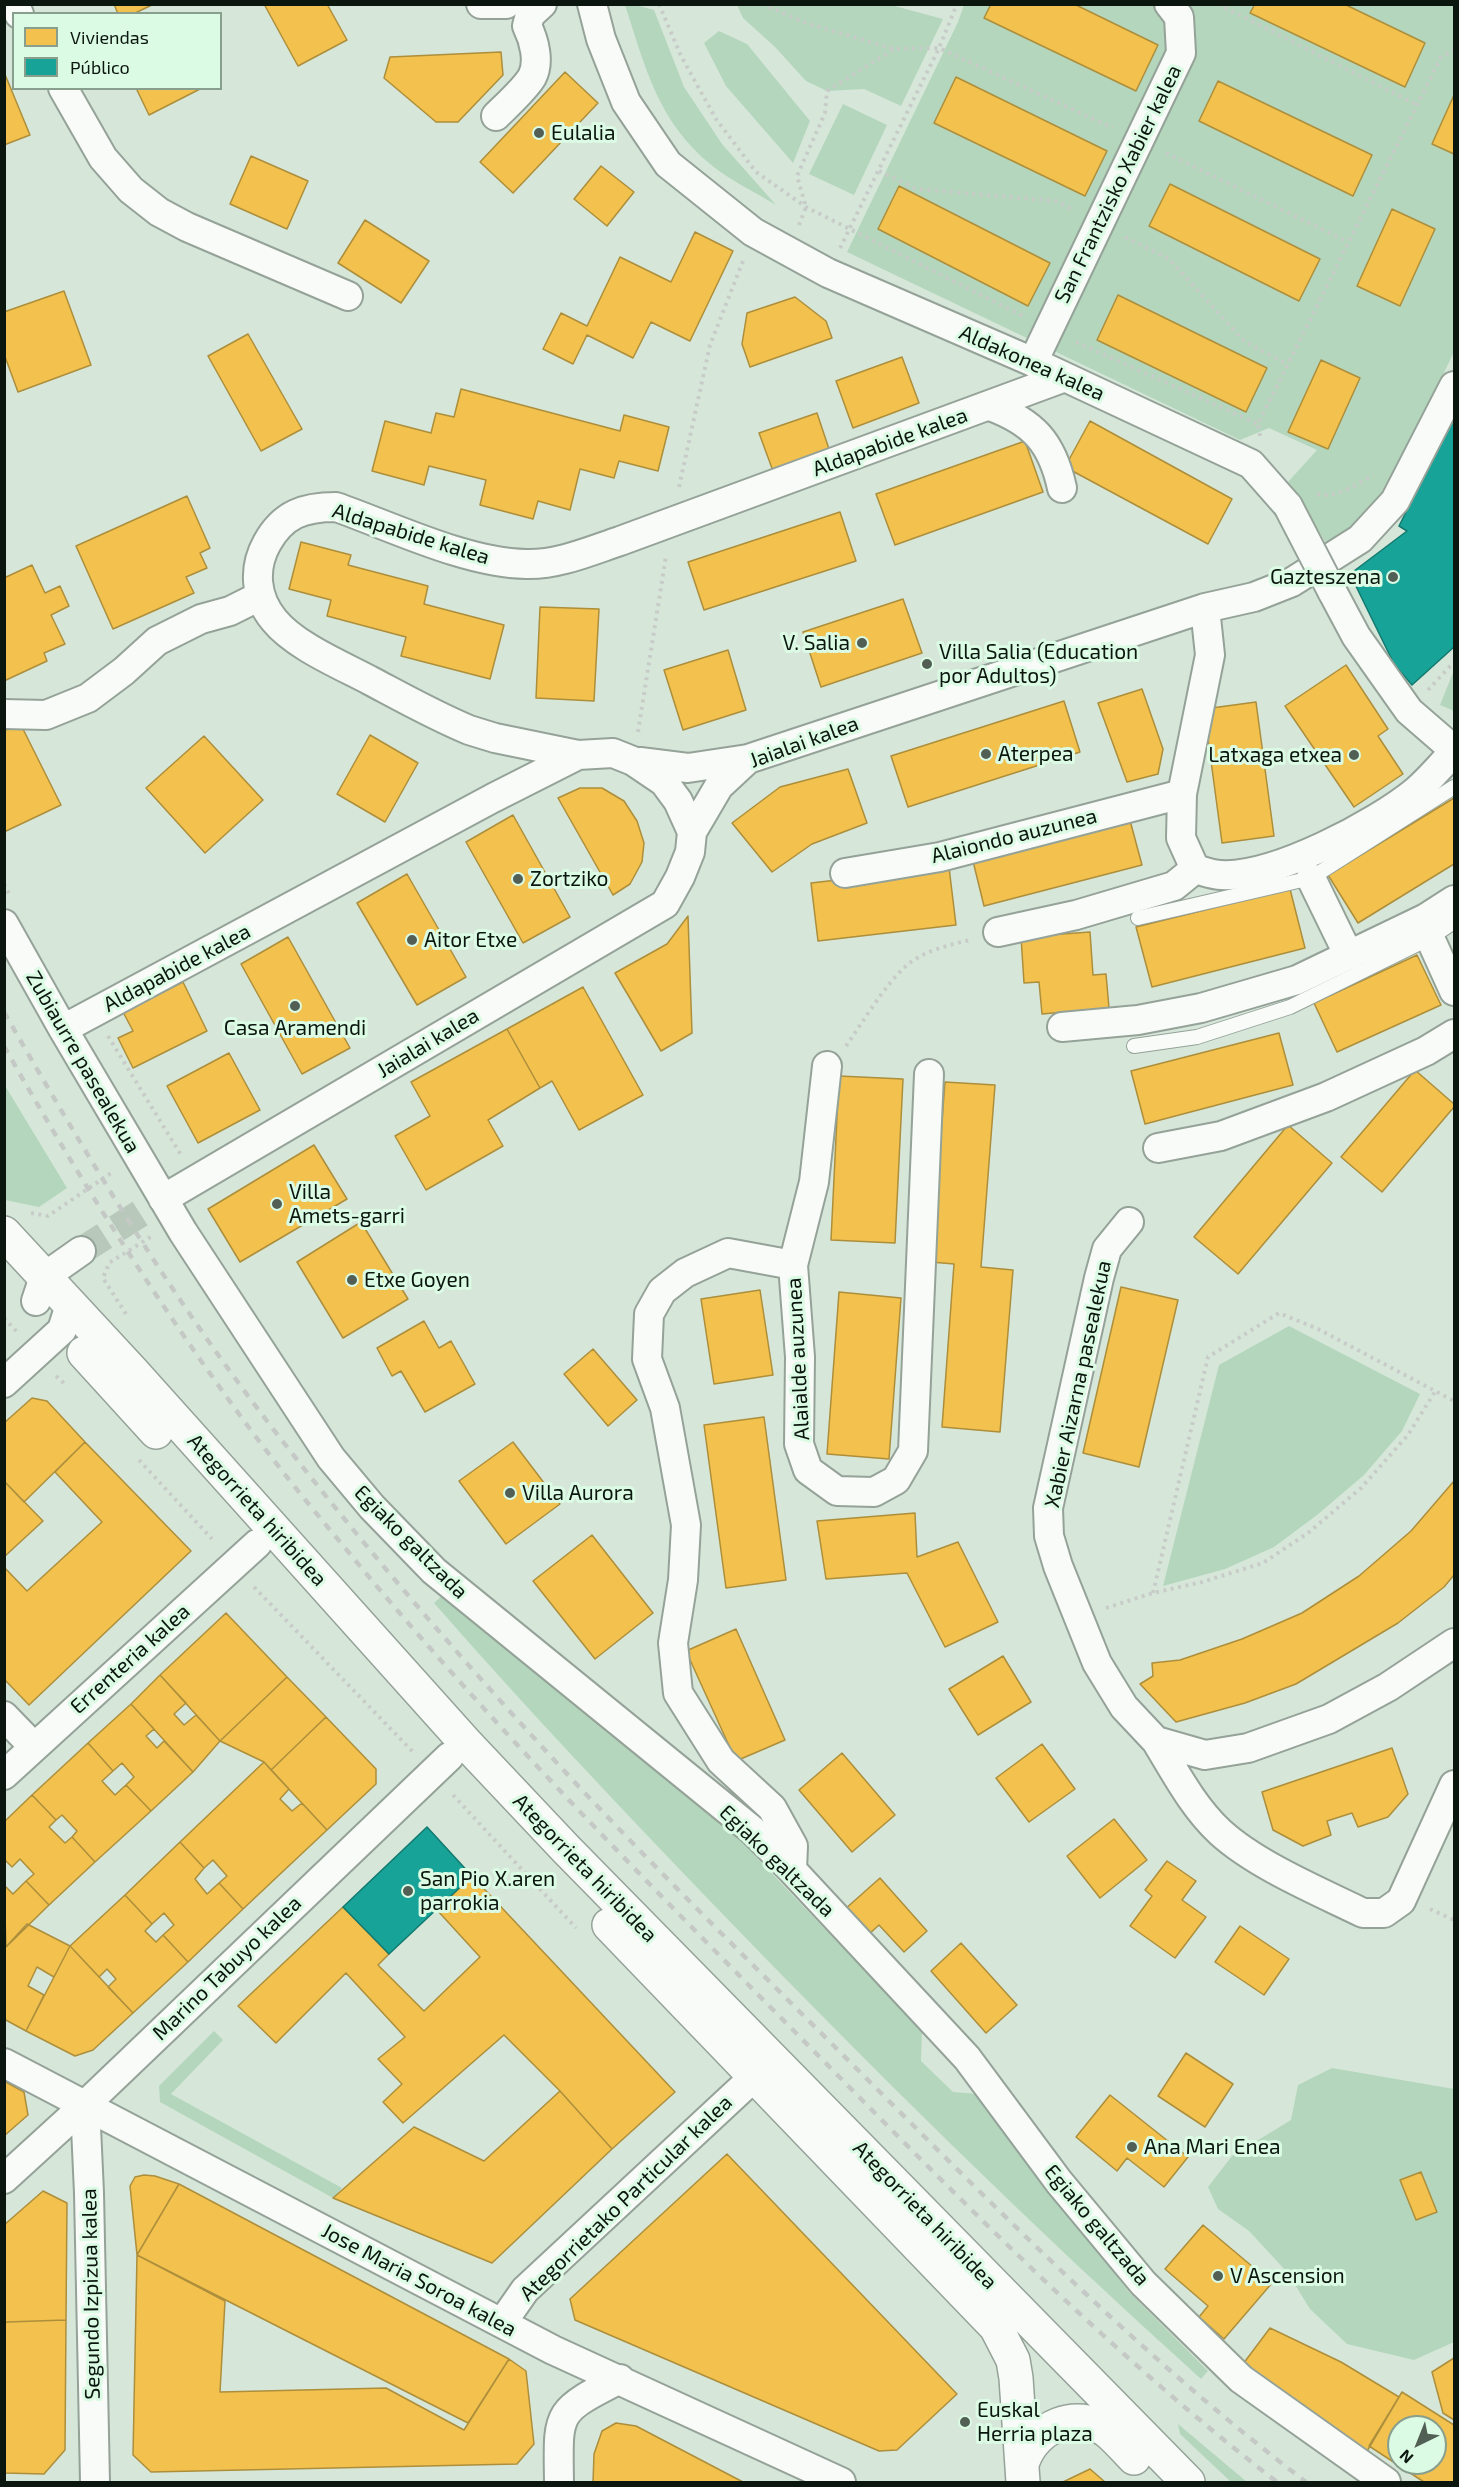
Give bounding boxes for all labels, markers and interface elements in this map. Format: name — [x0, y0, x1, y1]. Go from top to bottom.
legend — [12, 12, 222, 90]
text: Viviendas — [70, 26, 149, 48]
text: Público — [70, 56, 130, 78]
street label: San Frantzisko Xabier kalea — [1049, 61, 1187, 307]
place label: Eulalia — [551, 120, 615, 146]
marker: Eulalia — [532, 126, 546, 140]
street label: Aldakonea kalea — [956, 320, 1108, 406]
street label: Aldapabide kalea — [809, 402, 971, 482]
street label: Aldapabide kalea — [329, 498, 493, 570]
place label: Gazteszena — [1270, 564, 1381, 590]
marker: Gazteszena — [1386, 570, 1400, 584]
place label: V. Salia — [782, 630, 850, 656]
marker: V. Salia — [855, 636, 869, 650]
place label: Villa Salia (Education por Adultos) — [939, 639, 1138, 689]
marker: Villa Salia (Education por Adultos) — [920, 657, 934, 671]
street label: Jaialai kalea — [746, 711, 862, 773]
place label: Aterpea — [998, 741, 1074, 767]
place label: Latxaga etxea — [1208, 742, 1342, 768]
marker: Aterpea — [979, 747, 993, 761]
marker: Latxaga etxea — [1347, 748, 1361, 762]
street label: Alaiondo auzunea — [928, 803, 1100, 869]
place label: Zortziko — [530, 866, 608, 892]
marker: Zortziko — [511, 872, 525, 886]
street label: Aldapabide kalea — [99, 919, 255, 1017]
place label: Aitor Etxe — [424, 927, 517, 953]
marker: Aitor Etxe — [405, 933, 419, 947]
street label: Zubiaurre pasealekua — [21, 967, 145, 1157]
marker: Casa Aramendi — [288, 999, 302, 1013]
street label: Jaialai kalea — [373, 1003, 483, 1083]
place label: Casa Aramendi — [224, 1015, 366, 1041]
place label: Villa Amets-garri — [289, 1179, 405, 1229]
marker: Villa Amets-garri — [270, 1197, 284, 1211]
street label: Xabier Aizarna pasealekua — [1039, 1258, 1117, 1510]
place label: Etxe Goyen — [364, 1267, 470, 1293]
marker: Etxe Goyen — [345, 1273, 359, 1287]
street label: Alaialde auzunea — [781, 1277, 815, 1441]
street label: Ategorrieta hiribidea — [182, 1429, 332, 1591]
street label: Egiako galtzada — [349, 1480, 473, 1604]
place label: Villa Aurora — [522, 1480, 634, 1506]
marker: Villa Aurora — [503, 1486, 517, 1500]
street label: Errenteria kalea — [65, 1599, 195, 1719]
street label: Ategorrieta hiribidea — [508, 1789, 662, 1947]
street label: Egiako galtzada — [714, 1800, 840, 1922]
place label: San Pio X.aren parrokia — [420, 1866, 555, 1916]
marker: San Pio X.aren parrokia — [401, 1884, 415, 1898]
street label: Marino Tabuyo kalea — [147, 1891, 307, 2045]
street label: Ategorrietako Particular kalea — [515, 2090, 737, 2306]
place label: Ana Mari Enea — [1144, 2134, 1280, 2160]
street label: Ategorrieta hiribidea — [848, 2136, 1002, 2294]
marker: Ana Mari Enea — [1125, 2140, 1139, 2154]
street label: Egiako galtzada — [1039, 2159, 1155, 2291]
street label: Segundo Izpizua kalea — [77, 2188, 105, 2400]
street label: Jose Maria Soroa kalea — [317, 2218, 521, 2342]
place label: V Ascension — [1230, 2263, 1345, 2289]
marker: V Ascension — [1211, 2269, 1225, 2283]
place label: Euskal Herria plaza — [977, 2397, 1093, 2447]
marker: Euskal Herria plaza — [958, 2415, 972, 2429]
north arrow — [1387, 2415, 1447, 2475]
text: N — [1395, 2446, 1416, 2468]

